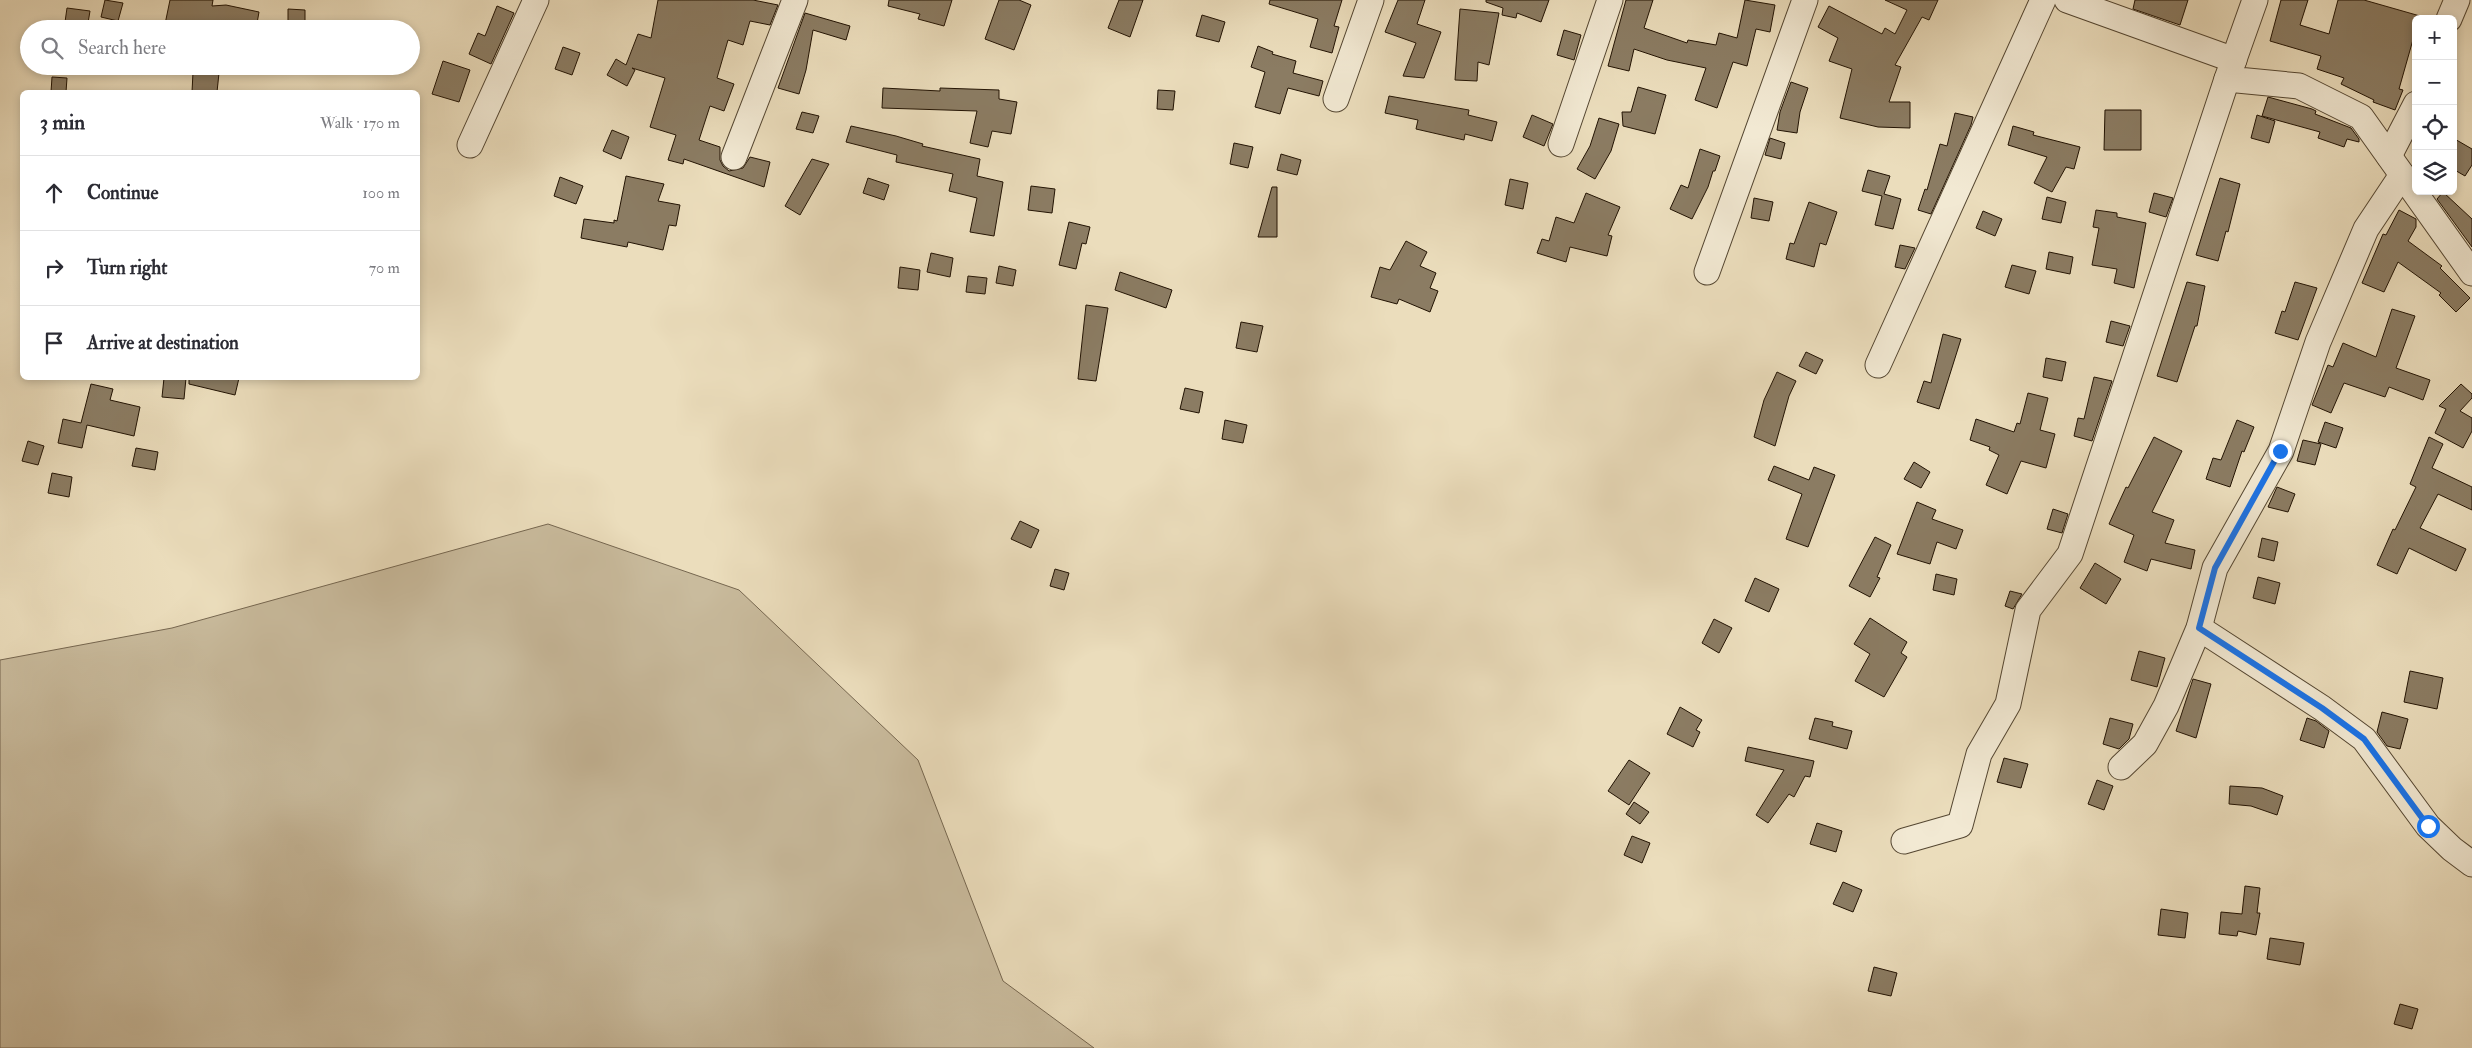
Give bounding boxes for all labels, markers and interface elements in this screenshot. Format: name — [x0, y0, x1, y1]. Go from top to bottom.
map controls — [2412, 15, 2457, 195]
button: + — [2412, 15, 2457, 60]
search box — [20, 20, 420, 75]
icon: search — [38, 34, 66, 62]
text: Search here — [78, 36, 166, 60]
button: − — [2412, 60, 2457, 105]
button: locate — [2412, 105, 2457, 150]
text: 3 min — [40, 109, 85, 136]
text: Walk · 170 m — [320, 113, 400, 133]
button: layers — [2412, 150, 2457, 195]
icon: ahead — [40, 179, 68, 207]
text: Continue — [87, 181, 158, 205]
text: 100 m — [362, 183, 400, 203]
icon: right — [40, 254, 68, 282]
text: Turn right — [87, 256, 167, 280]
text: 70 m — [369, 258, 400, 278]
icon: arrive — [40, 329, 68, 357]
text: Arrive at destination — [87, 331, 239, 355]
route end — [2269, 440, 2292, 463]
route start — [2417, 815, 2440, 838]

